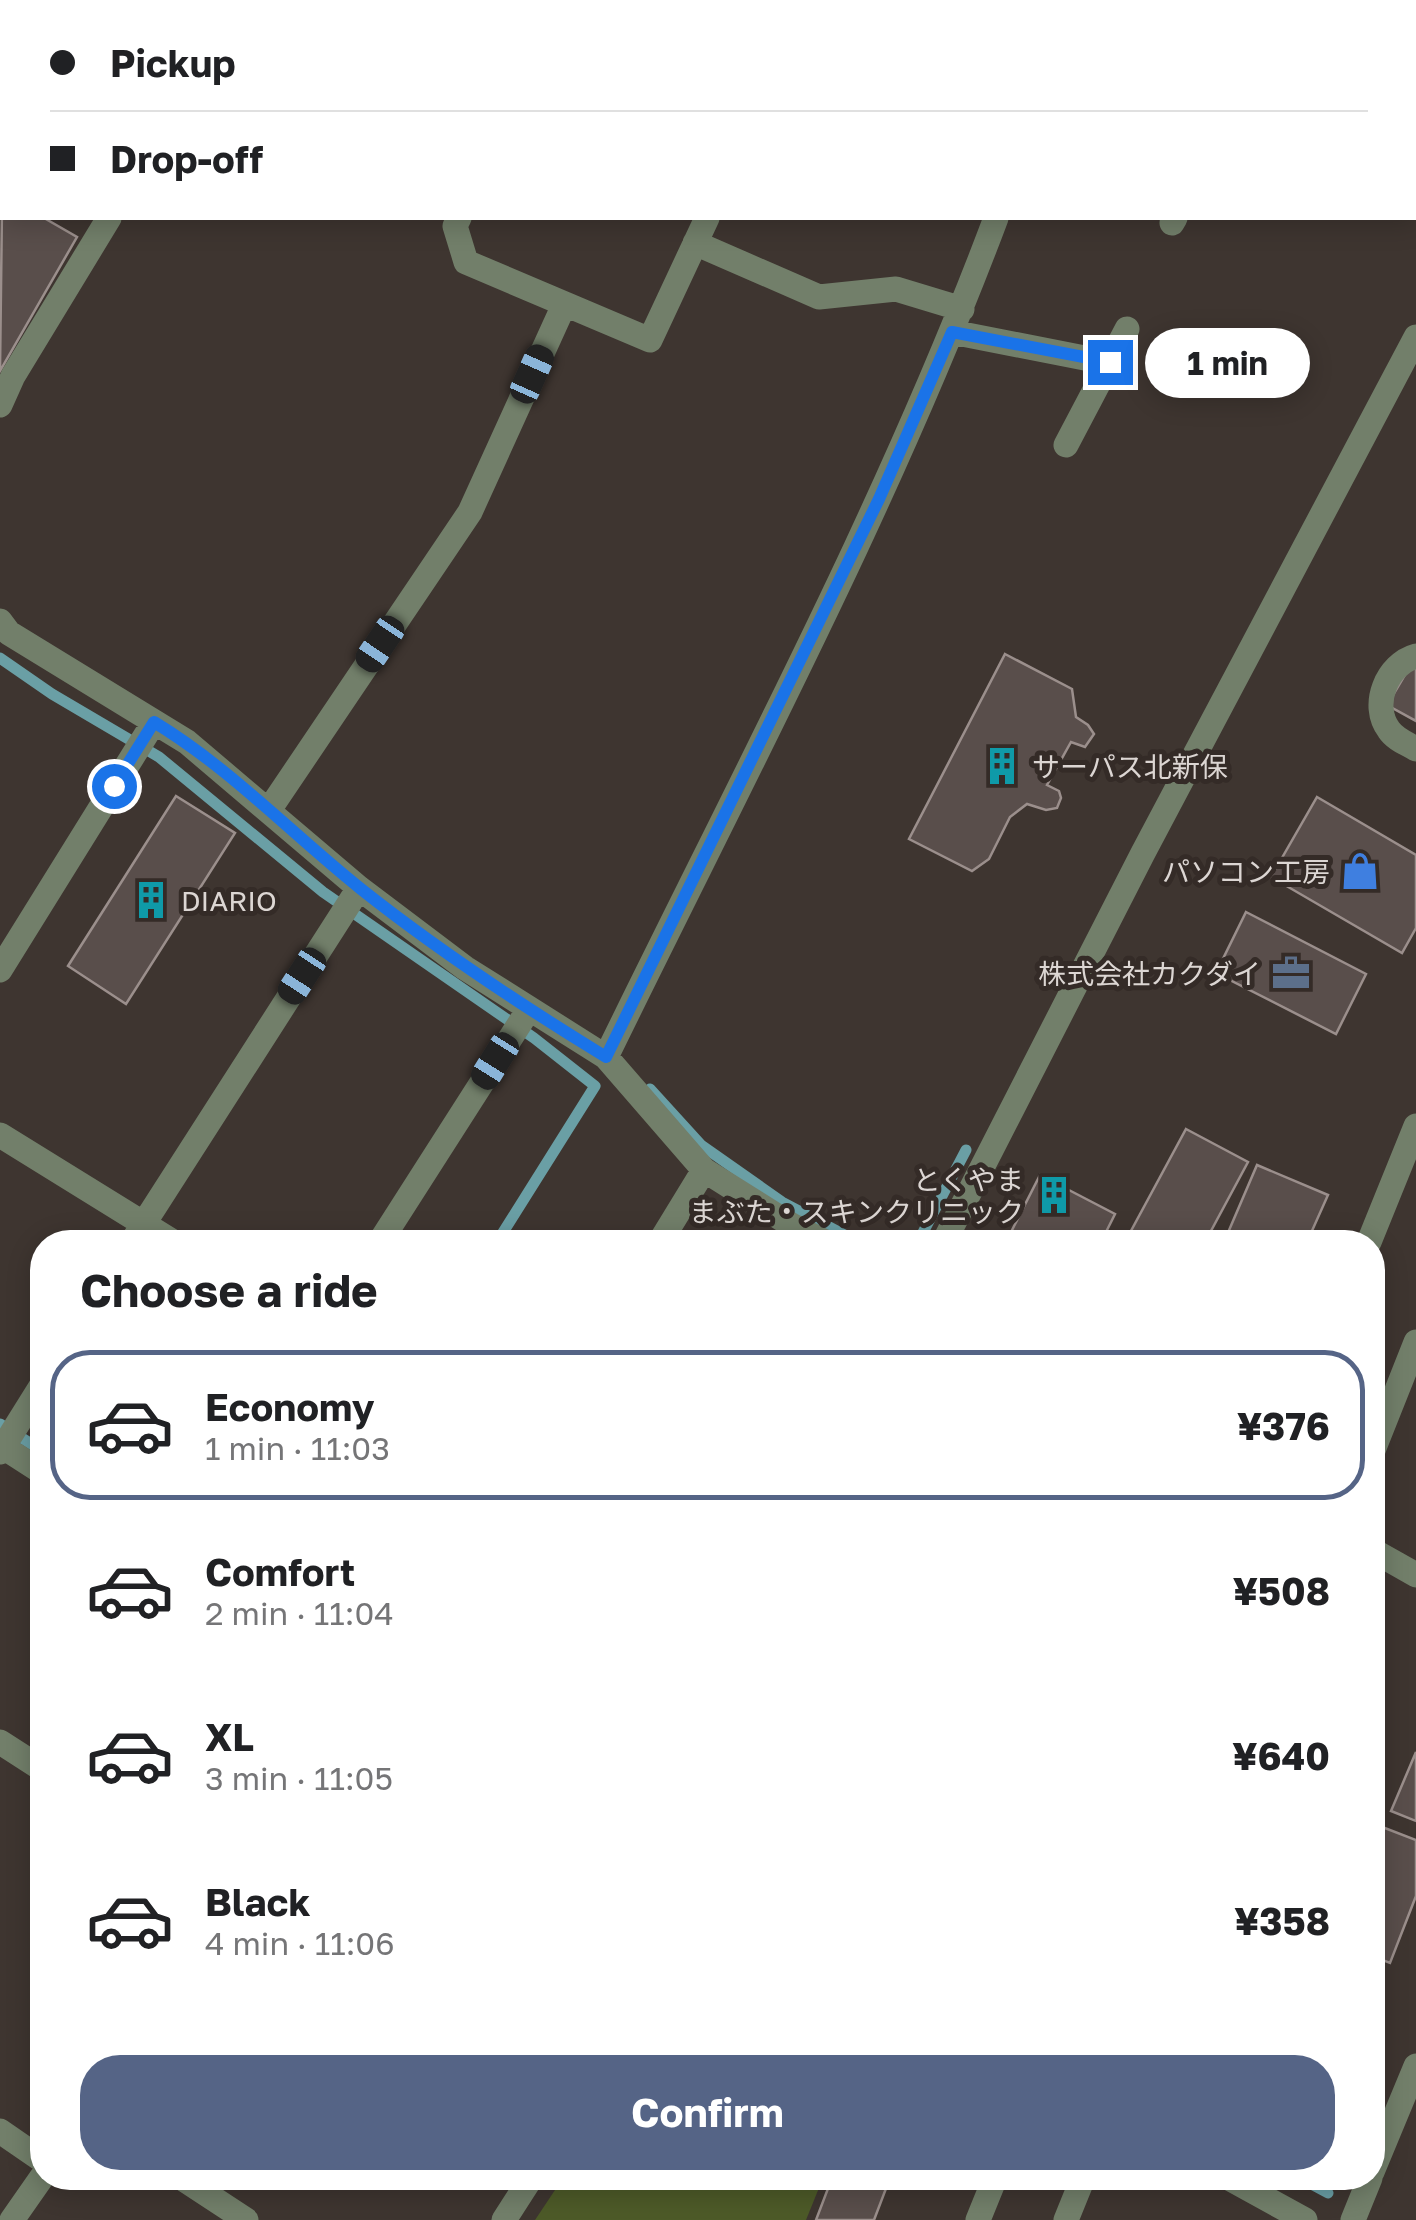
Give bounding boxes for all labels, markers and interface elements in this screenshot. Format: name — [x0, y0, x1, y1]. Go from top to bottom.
text: Pickup — [110, 40, 236, 85]
text: Drop-off — [110, 136, 263, 181]
callout: 1 min — [1145, 327, 1310, 397]
car — [506, 340, 558, 408]
route end — [1088, 340, 1133, 385]
text: 1 min — [1187, 344, 1268, 382]
car — [351, 611, 409, 677]
building icon: サーパス北新保 — [981, 745, 1023, 787]
place label: サーパス北新保 — [1032, 750, 1228, 783]
route start — [92, 764, 137, 809]
shop icon: パソコン工房 — [1339, 850, 1381, 892]
place label: パソコン工房 — [1162, 855, 1330, 888]
building icon: DIARIO — [130, 879, 172, 921]
place label: DIARIO — [181, 884, 277, 917]
car — [273, 943, 331, 1009]
office icon: 株式会社カクダイ — [1270, 952, 1312, 994]
place label: 株式会社カクダイ — [1038, 957, 1261, 990]
car — [466, 1028, 524, 1094]
place label: とくやま まぶた・スキンクリニック — [689, 1163, 1024, 1228]
building icon: とくやま まぶた・スキンクリニック — [1033, 1174, 1075, 1216]
text: Choose a ride — [80, 1263, 378, 1317]
icon: car — [85, 1380, 175, 1470]
text: Economy — [205, 1384, 374, 1429]
text: ¥376 — [1237, 1403, 1330, 1448]
text: 1 min · 11:03 — [205, 1429, 390, 1467]
icon: car — [85, 1545, 175, 1635]
text: Comfort — [205, 1549, 355, 1594]
text: ¥508 — [1233, 1568, 1330, 1613]
text: 2 min · 11:04 — [205, 1594, 394, 1632]
icon: car — [85, 1710, 175, 1800]
text: XL — [205, 1714, 254, 1759]
text: ¥640 — [1232, 1733, 1330, 1778]
text: 3 min · 11:05 — [205, 1759, 393, 1797]
icon: car — [85, 1875, 175, 1965]
text: Black — [205, 1879, 310, 1924]
text: ¥358 — [1234, 1898, 1330, 1943]
text: 4 min · 11:06 — [205, 1924, 395, 1962]
button: Confirm — [80, 2055, 1335, 2170]

